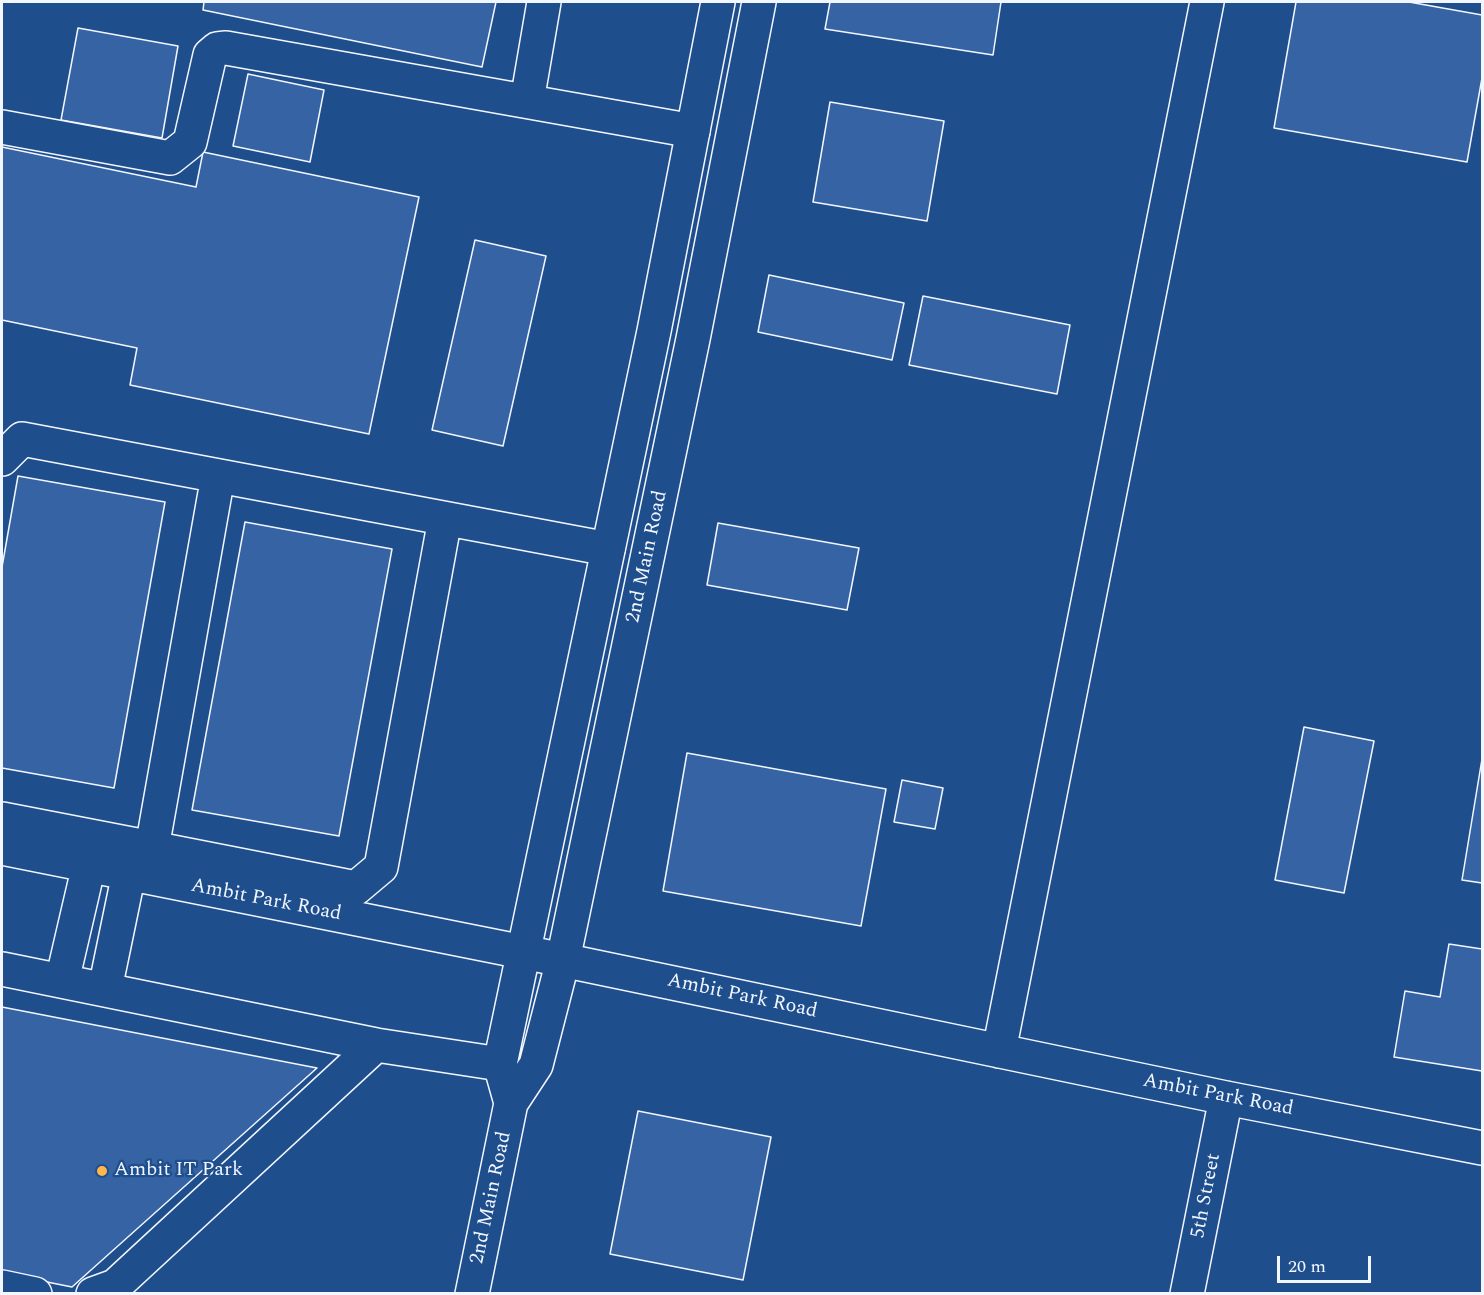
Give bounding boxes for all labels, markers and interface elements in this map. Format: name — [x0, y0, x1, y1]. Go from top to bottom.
street label: 2nd Main Road — [622, 489, 674, 625]
street label: Ambit Park Road — [189, 875, 343, 927]
street label: Ambit Park Road — [665, 969, 819, 1025]
street label: Ambit Park Road — [1141, 1070, 1295, 1122]
street label: 2nd Main Road — [466, 1130, 518, 1266]
street label: 5th Street — [1187, 1151, 1227, 1241]
place label: Ambit IT Park — [114, 1159, 243, 1183]
marker: Ambit IT Park — [95, 1164, 109, 1178]
scale bar — [1280, 1244, 1374, 1282]
text: 20 m — [1288, 1253, 1326, 1280]

